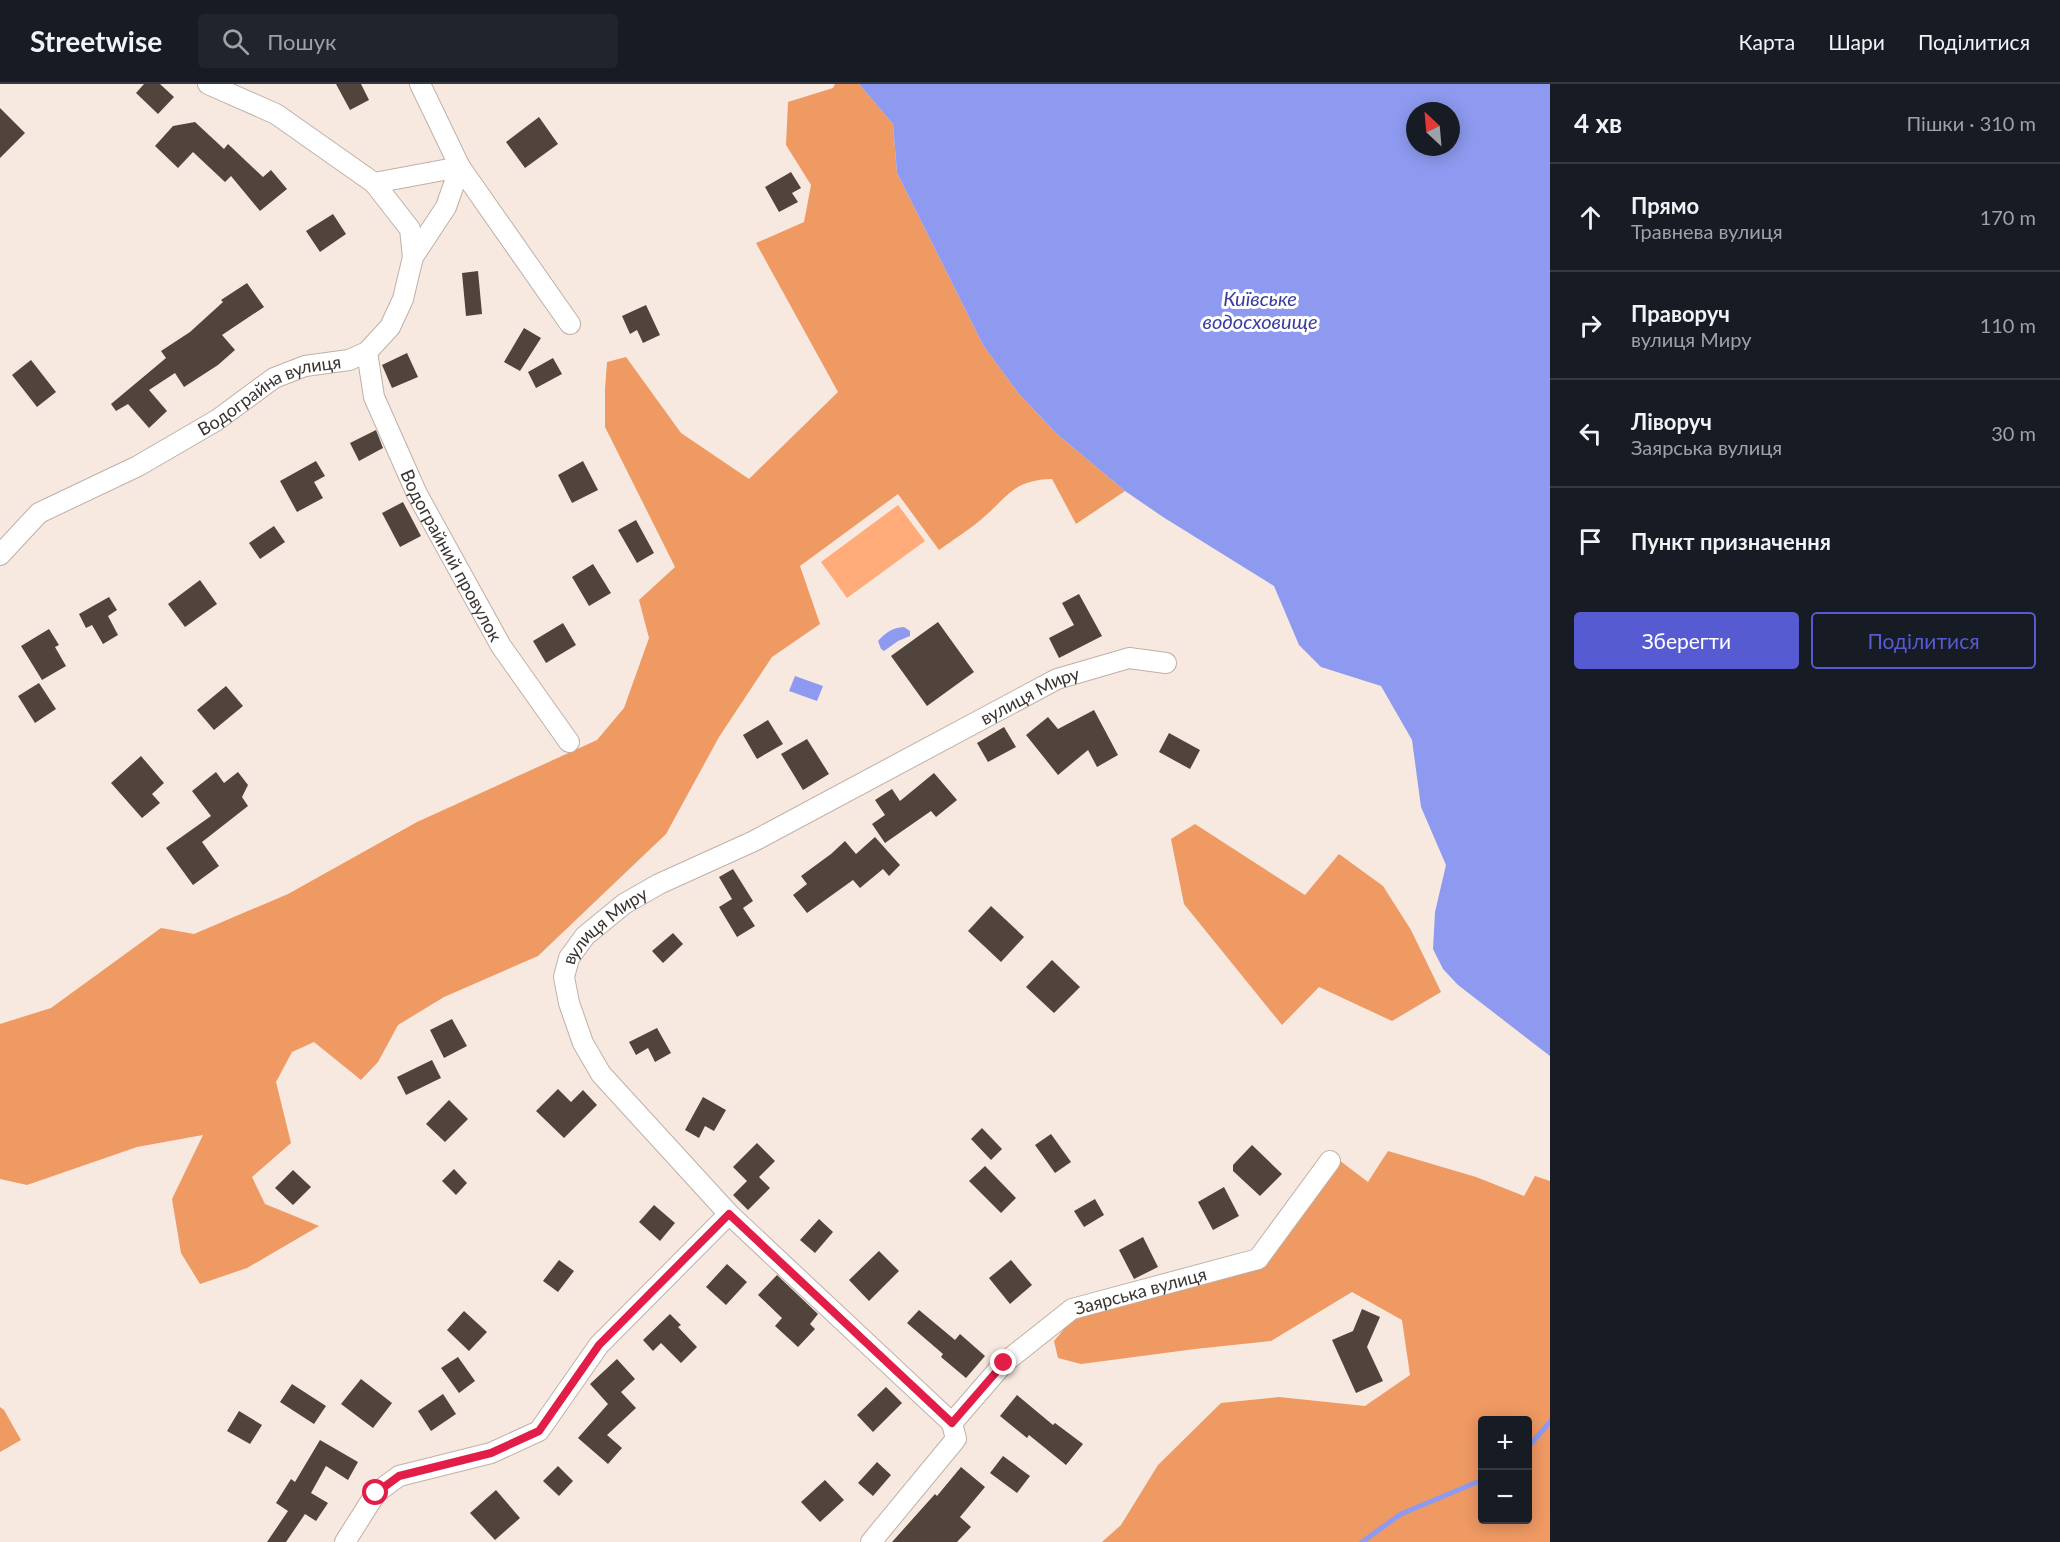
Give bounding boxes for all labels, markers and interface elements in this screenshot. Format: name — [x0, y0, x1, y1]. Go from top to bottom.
search box — [198, 14, 618, 68]
text: Streetwise — [30, 24, 162, 58]
icon: search — [219, 25, 252, 58]
text: Пошук — [267, 28, 336, 55]
text: Карта — [1739, 29, 1795, 54]
text: Шари — [1828, 29, 1885, 54]
text: Поділитися — [1918, 29, 2030, 54]
north arrow — [1406, 102, 1460, 156]
text: 4 хв — [1574, 107, 1622, 139]
text: Пішки · 310 m — [1907, 111, 2036, 135]
text: Прямо — [1631, 192, 1699, 219]
icon: ahead — [1574, 201, 1607, 234]
text: 170 m — [1980, 205, 2036, 229]
text: Травнева вулиця — [1631, 219, 1783, 243]
water label: Київське водосховище — [1202, 286, 1318, 333]
text: Праворуч — [1631, 300, 1730, 327]
icon: right — [1574, 309, 1607, 342]
text: 110 m — [1980, 313, 2036, 337]
text: вулиця Миру — [1631, 327, 1752, 351]
street label: Водограйна вулиця — [193, 350, 342, 440]
text: Ліворуч — [1631, 408, 1712, 435]
icon: left — [1574, 417, 1607, 450]
text: 30 m — [1991, 421, 2036, 445]
text: Заярська вулиця — [1631, 435, 1782, 459]
street label: Водограйний провулок — [396, 466, 508, 646]
icon: arrive — [1574, 525, 1607, 558]
text: Пункт призначення — [1631, 528, 1831, 555]
button: Зберегти — [1574, 612, 1799, 669]
button: Поділитися — [1811, 612, 2036, 669]
street label: вулиця Миру — [976, 662, 1083, 729]
street label: вулиця Миру — [557, 882, 652, 967]
street label: Заярська вулиця — [1072, 1262, 1209, 1319]
route end — [990, 1349, 1016, 1375]
map controls — [1478, 1416, 1532, 1524]
button: + — [1478, 1416, 1532, 1470]
button: − — [1478, 1470, 1532, 1524]
route start — [362, 1479, 388, 1505]

